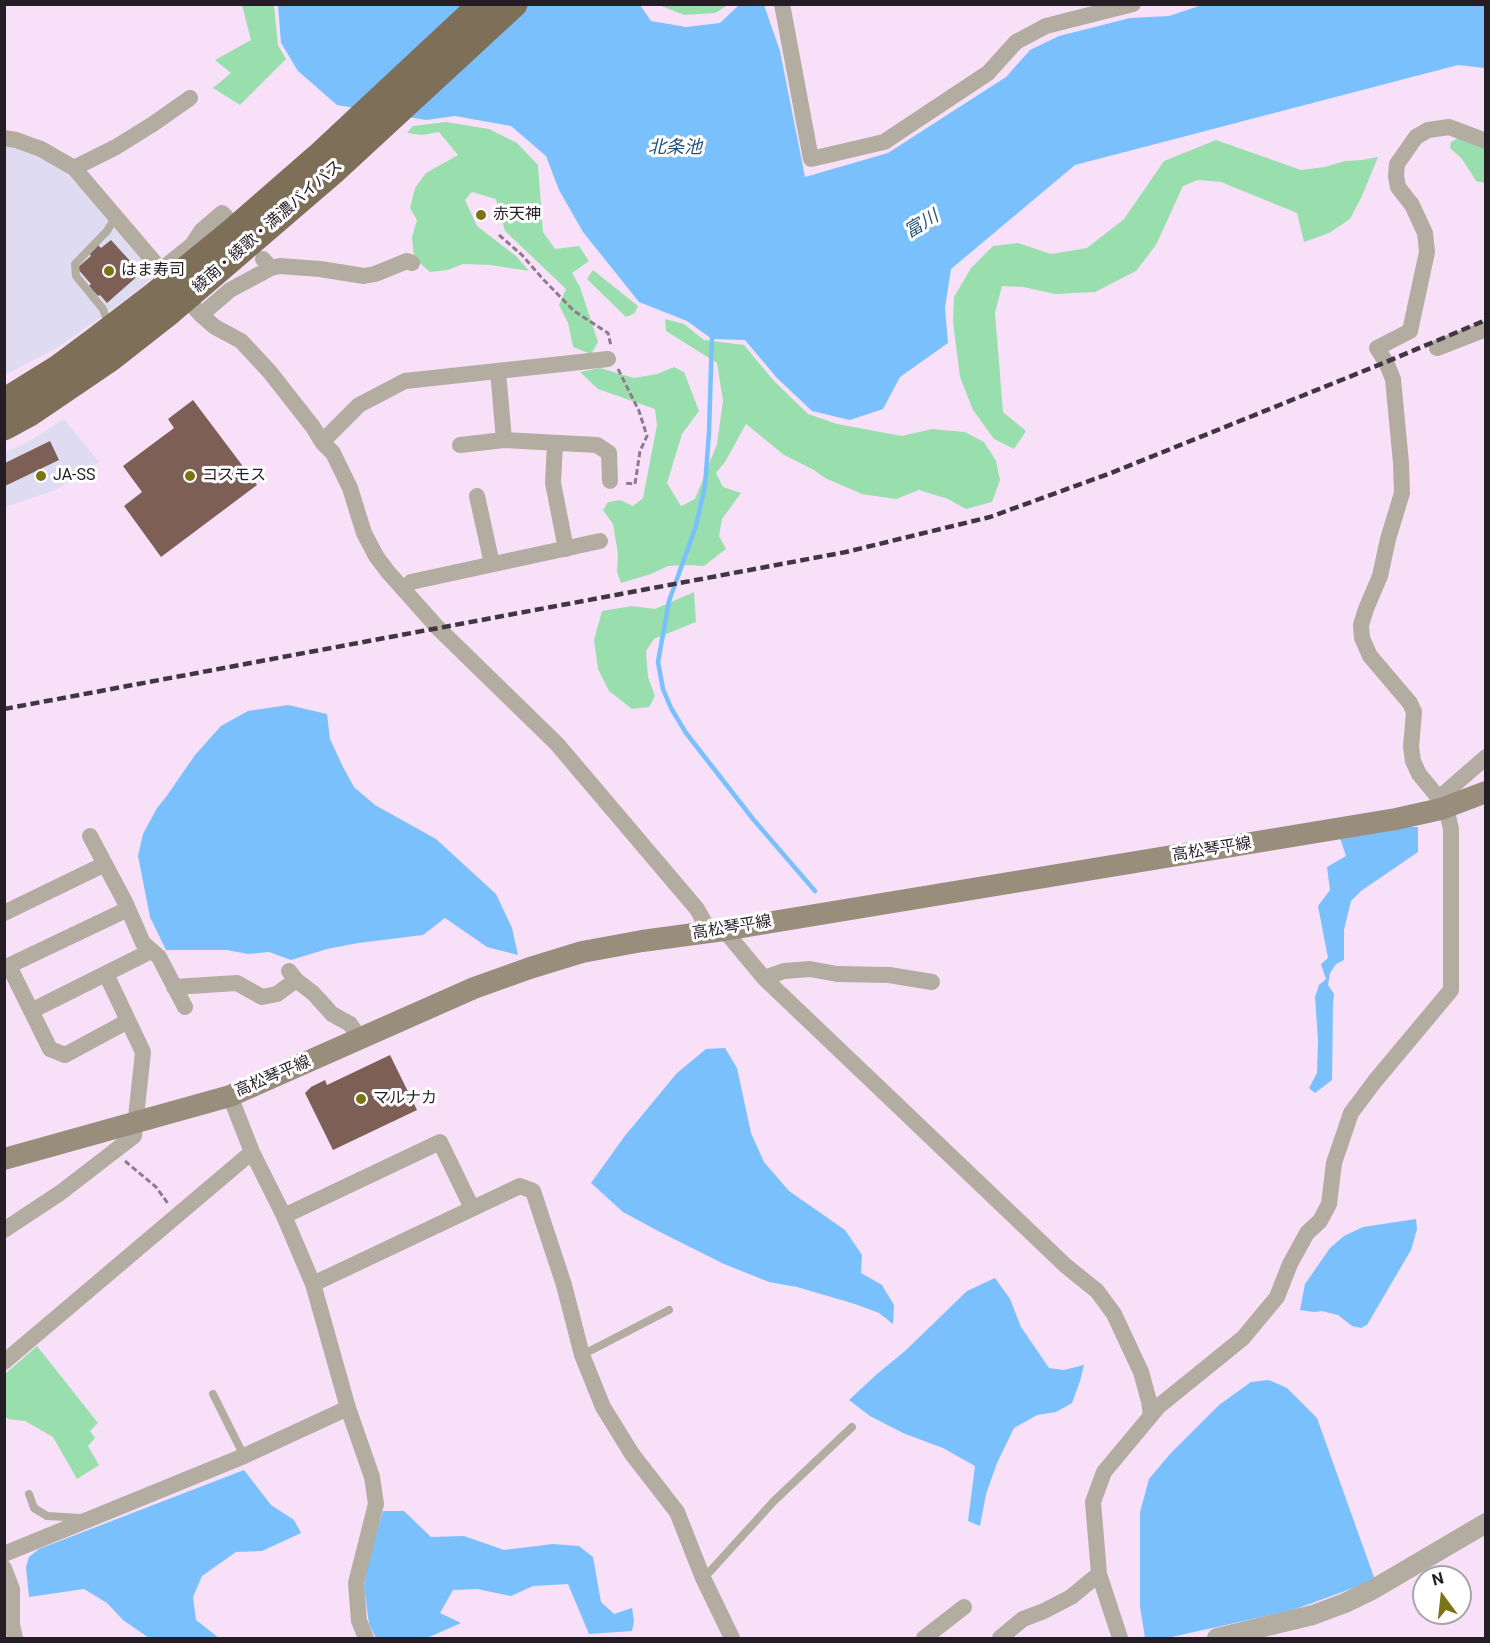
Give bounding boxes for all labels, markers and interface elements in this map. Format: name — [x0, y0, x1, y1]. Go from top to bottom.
water label: 北条池 — [648, 137, 702, 159]
street label: 綾南・綾歌・満濃バイパス — [189, 157, 347, 297]
place label: 赤天神 — [493, 205, 541, 225]
water label: 富川 — [901, 206, 943, 244]
marker: 赤天神 — [474, 208, 488, 222]
place label: はま寿司 — [121, 261, 185, 281]
marker: はま寿司 — [102, 264, 116, 278]
place label: JA-SS — [53, 466, 96, 486]
place label: コスモス — [202, 466, 266, 486]
marker: JA-SS — [34, 469, 48, 483]
marker: コスモス — [183, 469, 197, 483]
street label: 高松琴平線 — [1171, 834, 1253, 866]
street label: 高松琴平線 — [691, 912, 773, 944]
street label: 高松琴平線 — [232, 1053, 314, 1101]
place label: マルナカ — [373, 1089, 437, 1109]
marker: マルナカ — [354, 1092, 368, 1106]
north arrow — [1412, 1565, 1472, 1625]
text: N — [1430, 1568, 1446, 1590]

